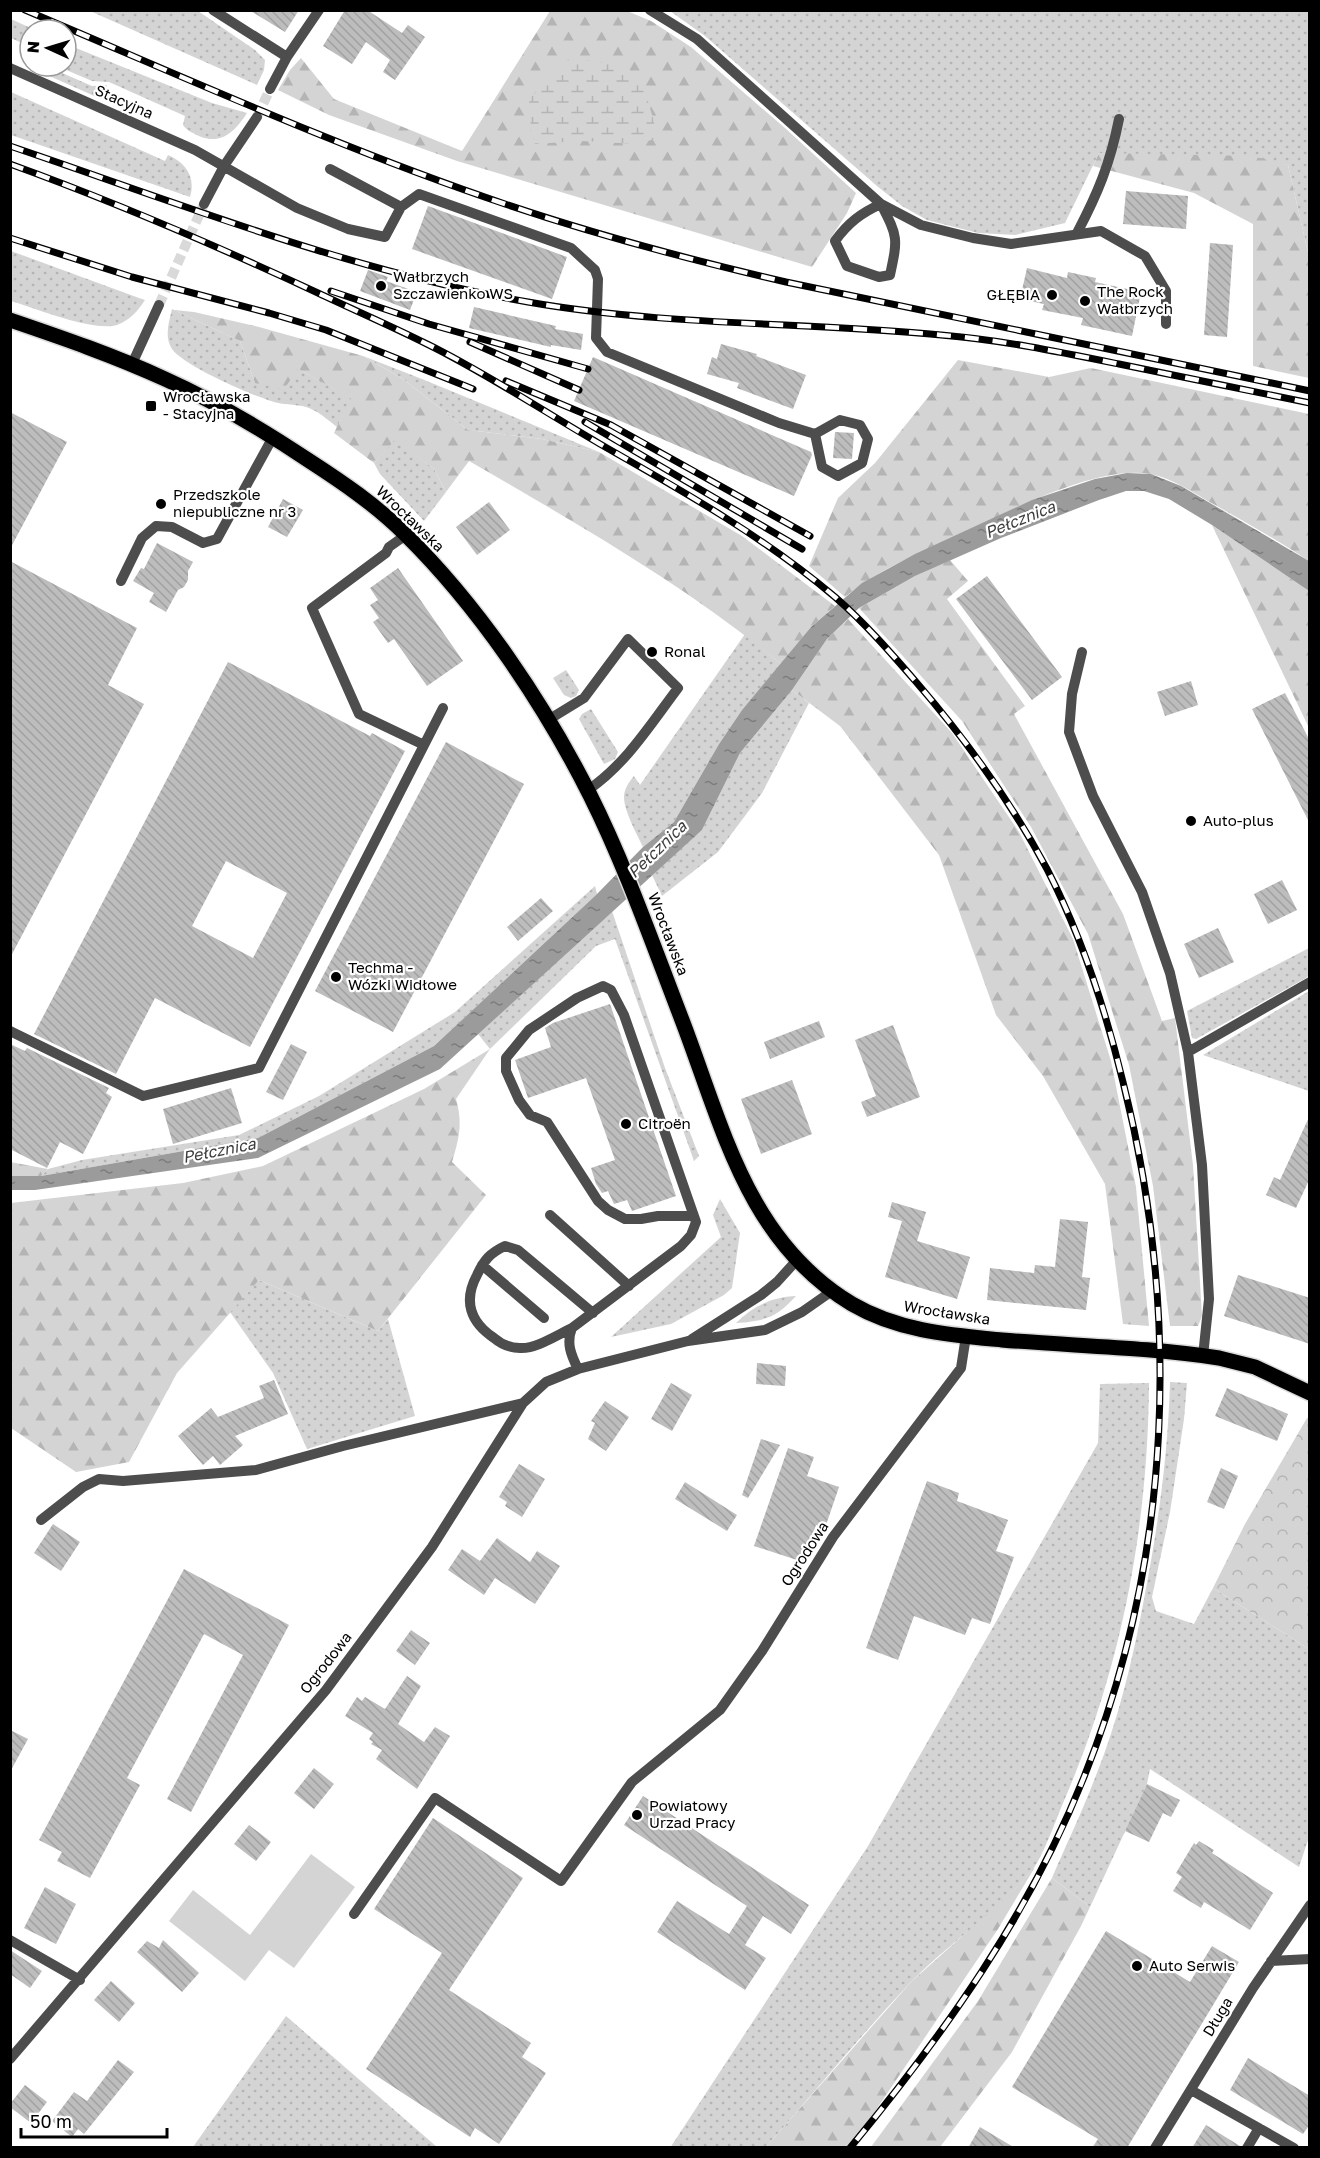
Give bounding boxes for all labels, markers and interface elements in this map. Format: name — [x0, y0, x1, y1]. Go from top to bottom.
north arrow — [18, 18, 78, 78]
text: N — [23, 40, 43, 54]
street label: Stacyjna — [93, 80, 156, 122]
place label: Wałbrzych Szczawienko WS — [393, 267, 513, 302]
marker: Wałbrzych Szczawienko WS — [374, 279, 388, 293]
place label: The Rock Wałbrzych — [1097, 282, 1173, 317]
place label: GŁĘBIA — [987, 285, 1040, 303]
marker: GŁĘBIA — [1045, 288, 1059, 302]
marker: The Rock Wałbrzych — [1078, 294, 1092, 308]
place label: Wrocławska - Stacyjna — [163, 387, 250, 422]
marker: Wrocławska - Stacyjna — [144, 399, 158, 413]
street label: Wrocławska — [373, 481, 448, 555]
place label: Przedszkole niepubliczne nr 3 — [173, 485, 296, 520]
water label: Pełcznica — [982, 496, 1059, 542]
marker: Przedszkole niepubliczne nr 3 — [154, 497, 168, 511]
place label: Ronal — [664, 642, 706, 660]
marker: Ronal — [645, 645, 659, 659]
place label: Auto-plus — [1203, 811, 1274, 829]
marker: Auto-plus — [1184, 814, 1198, 828]
water label: Pełcznica — [624, 816, 691, 882]
street label: Wrocławska — [645, 890, 693, 978]
place label: Techma - Wózki Widłowe — [348, 958, 457, 993]
marker: Techma - Wózki Widłowe — [329, 970, 343, 984]
place label: Citroën — [638, 1114, 691, 1132]
marker: Citroën — [619, 1117, 633, 1131]
water label: Pełcznica — [181, 1133, 258, 1167]
street label: Wrocławska — [903, 1296, 992, 1328]
street label: Ogrodowa — [777, 1518, 832, 1589]
street label: Ogrodowa — [296, 1628, 355, 1697]
place label: Powiatowy Urzad Pracy — [649, 1796, 736, 1831]
marker: Powiatowy Urzad Pracy — [630, 1808, 644, 1822]
place label: Auto Serwis — [1149, 1956, 1235, 1974]
marker: Auto Serwis — [1130, 1959, 1144, 1973]
street label: Długa — [1198, 1994, 1236, 2039]
scale bar — [21, 2101, 166, 2139]
text: 50 m — [30, 2110, 72, 2132]

